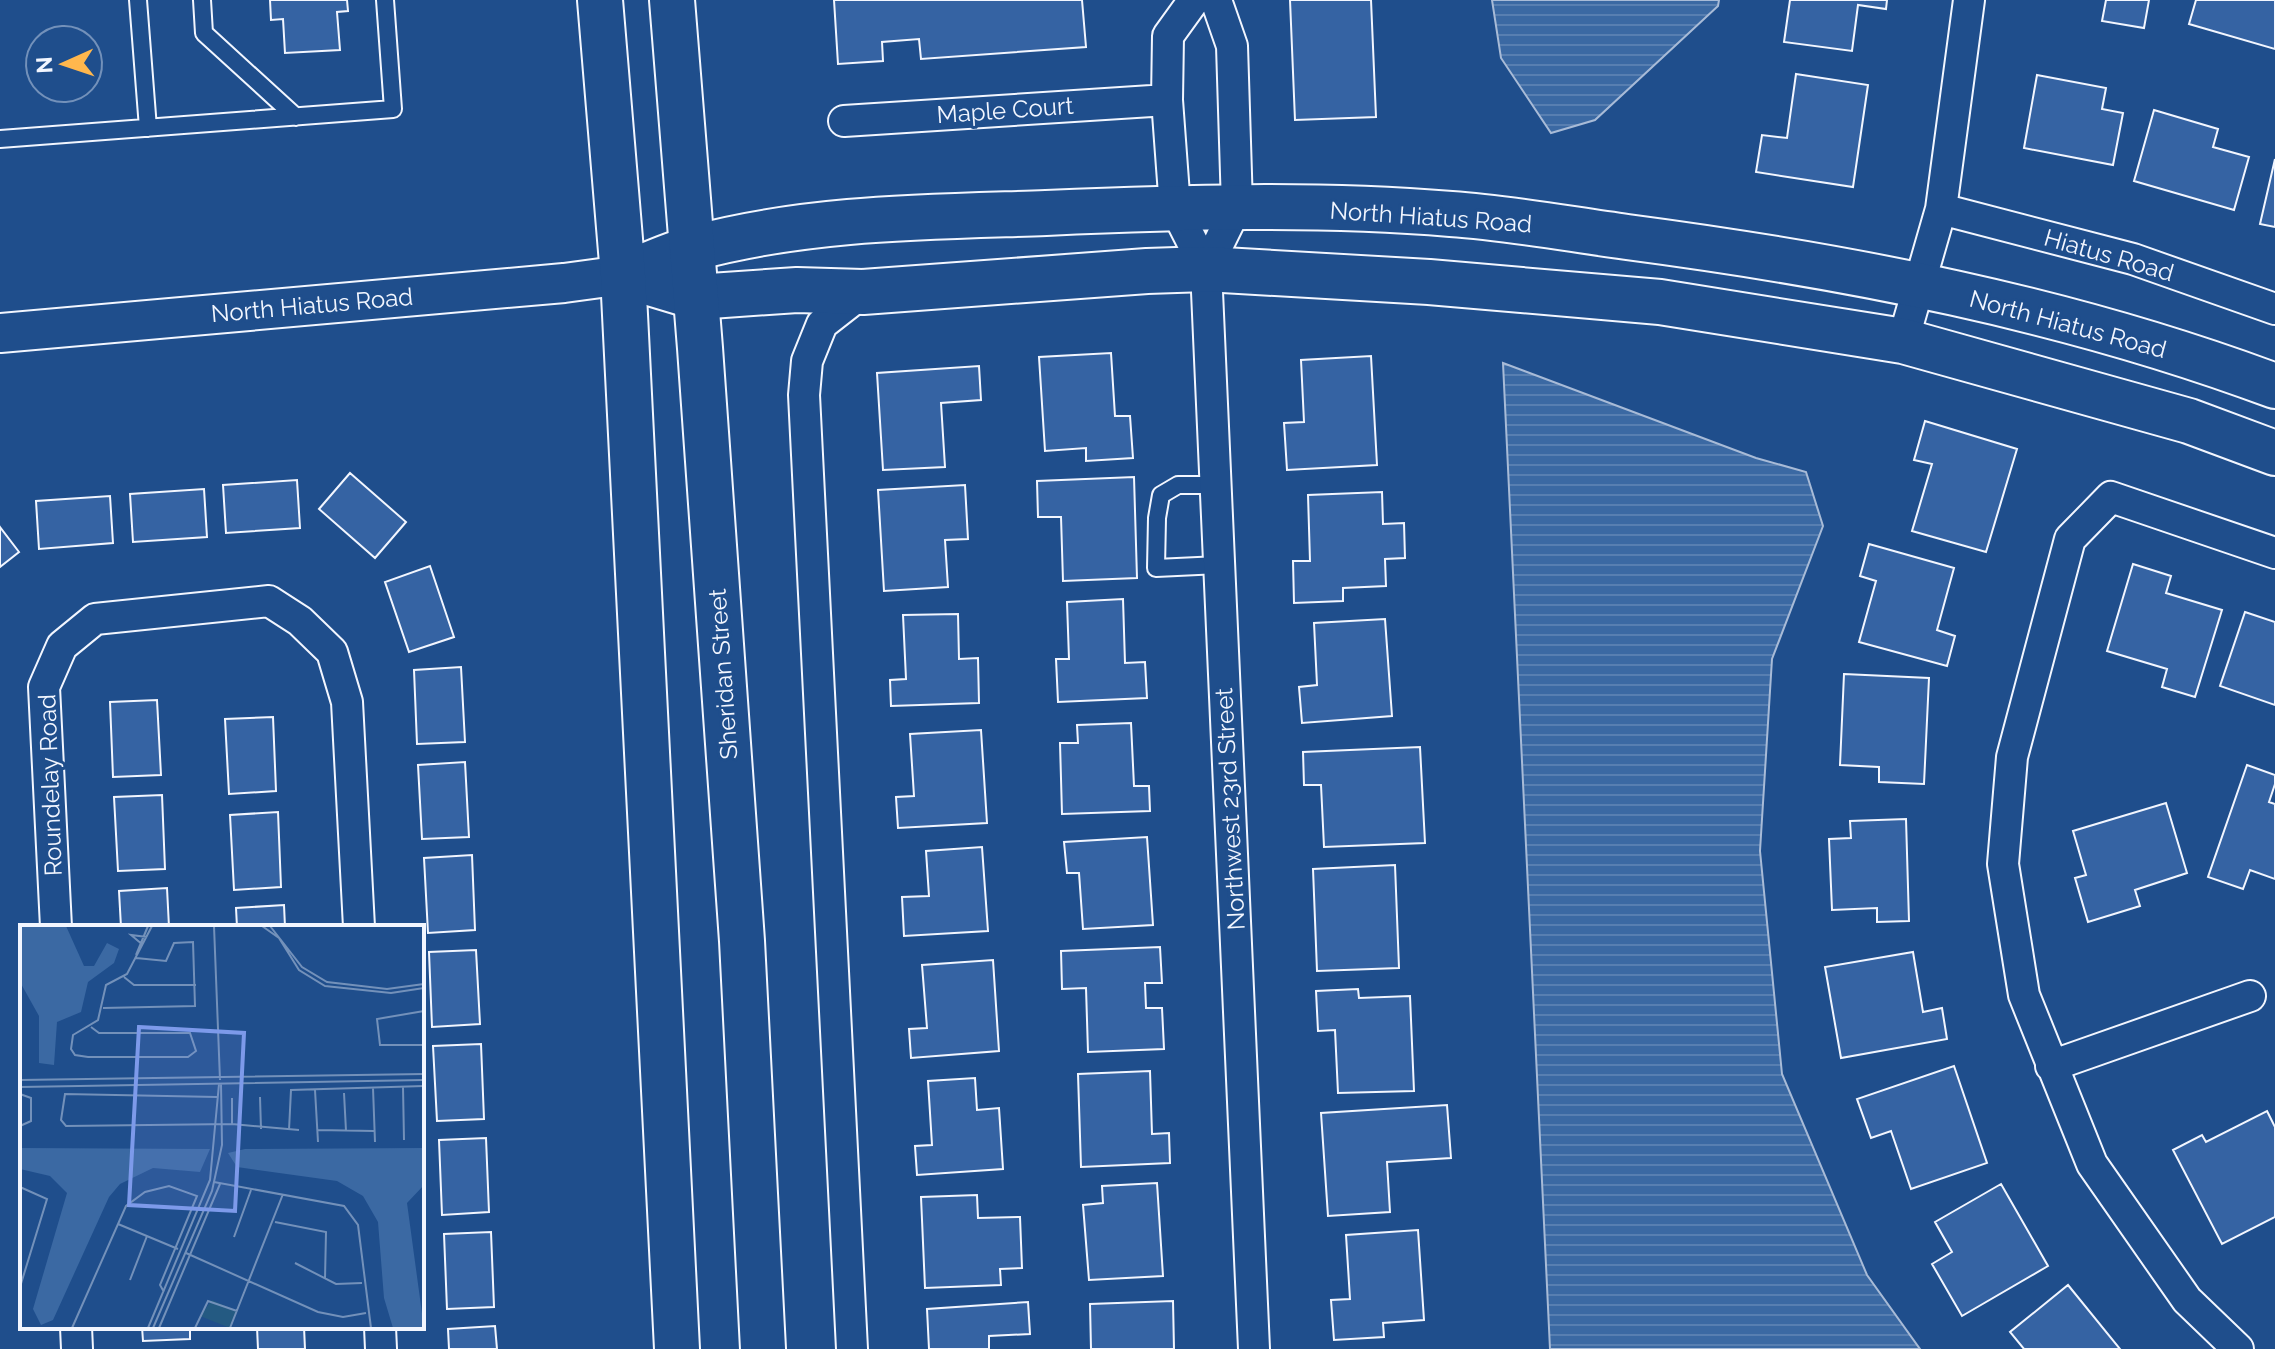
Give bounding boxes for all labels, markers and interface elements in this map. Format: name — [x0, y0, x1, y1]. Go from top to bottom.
north arrow — [24, 24, 104, 104]
text: N — [31, 56, 57, 74]
street label: Maple Court — [936, 91, 1074, 129]
street label: North Hiatus Road — [1329, 195, 1533, 239]
street label: Hiatus Road — [2041, 223, 2177, 287]
street label: North Hiatus Road — [210, 282, 414, 328]
street label: North Hiatus Road — [1966, 284, 2170, 364]
street label: Sheridan Street — [703, 588, 743, 760]
street label: Northwest 23rd Street — [1209, 687, 1251, 931]
street label: Roundelay Road — [32, 693, 68, 877]
inset map — [20, 925, 424, 1329]

